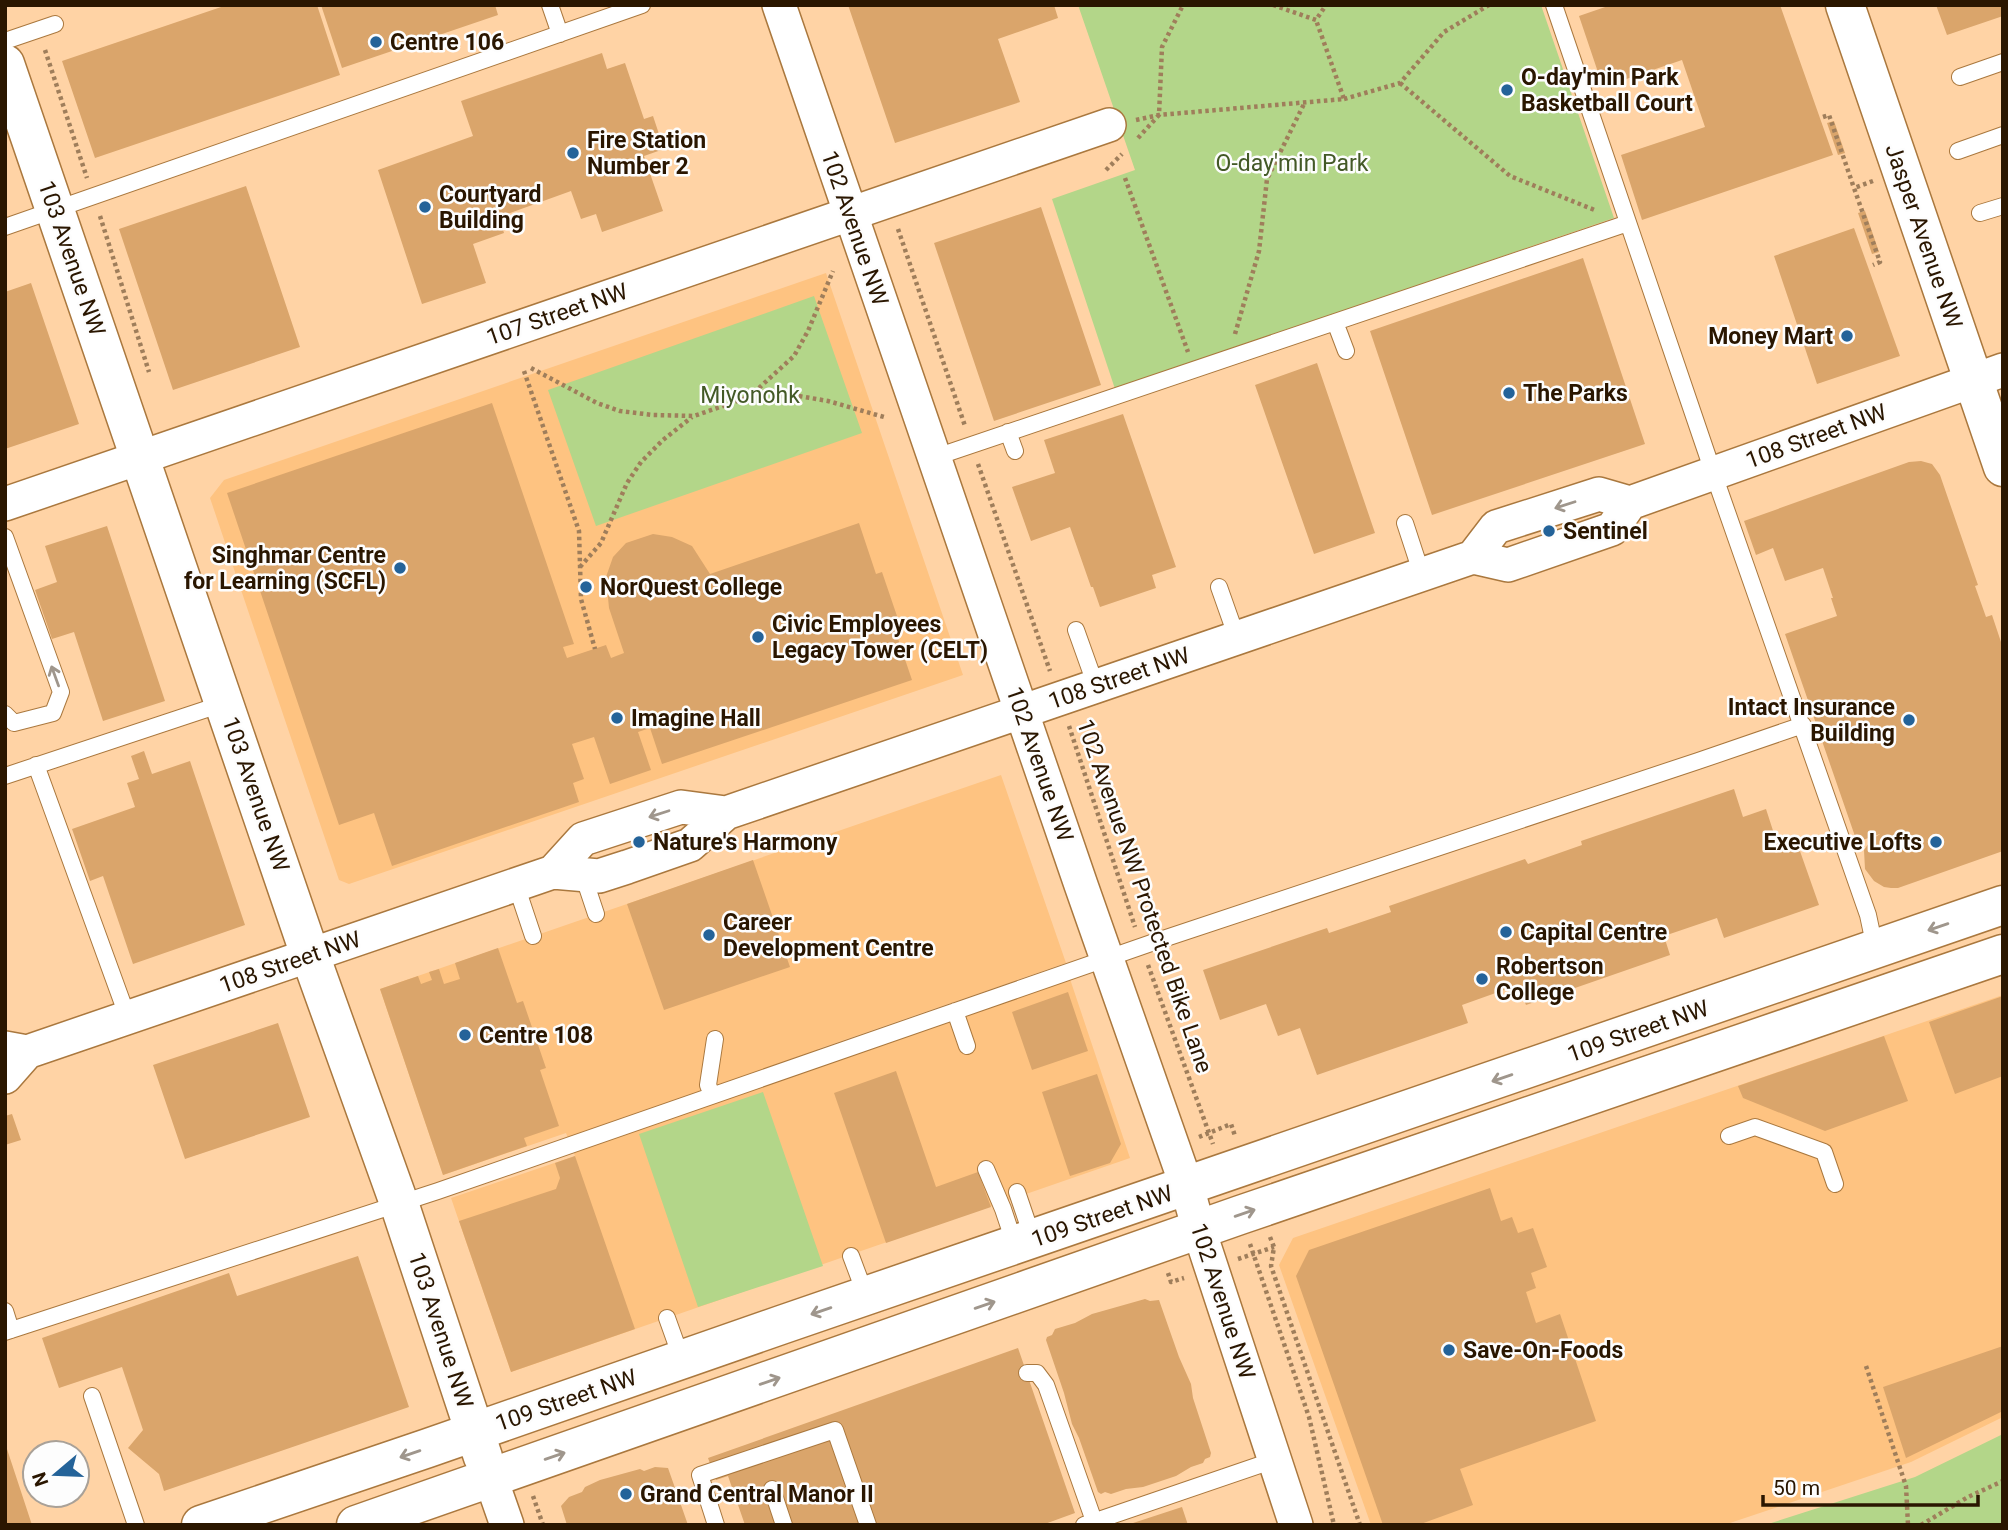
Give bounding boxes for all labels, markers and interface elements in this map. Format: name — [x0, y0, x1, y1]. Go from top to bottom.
place label: Centre 106 — [390, 29, 504, 56]
marker: Centre 106 — [368, 34, 384, 50]
place label: O-day'min Park Basketball Court — [1521, 64, 1693, 117]
marker: O-day'min Park Basketball Court — [1499, 82, 1515, 98]
place label: Fire Station Number 2 — [587, 127, 706, 180]
street label: Jasper Avenue NW — [1879, 140, 1968, 332]
marker: Fire Station Number 2 — [565, 145, 581, 161]
street label: 102 Avenue NW — [815, 147, 894, 309]
park label: O-day'min Park — [1216, 150, 1369, 177]
street label: 103 Avenue NW — [32, 177, 111, 339]
place label: Courtyard Building — [439, 181, 542, 234]
marker: Courtyard Building — [417, 199, 433, 215]
street label: 107 Street NW — [483, 278, 631, 351]
place label: Money Mart — [1708, 323, 1833, 350]
marker: Money Mart — [1839, 328, 1855, 344]
place label: The Parks — [1523, 380, 1628, 407]
park label: Miyonohk — [700, 382, 800, 409]
marker: The Parks — [1501, 385, 1517, 401]
street label: 108 Street NW — [1742, 399, 1890, 474]
one-way arrow — [1554, 500, 1576, 513]
place label: Sentinel — [1563, 518, 1648, 545]
marker: Sentinel — [1541, 523, 1557, 539]
place label: Singhmar Centre for Learning (SCFL) — [184, 542, 386, 595]
marker: Singhmar Centre for Learning (SCFL) — [392, 560, 408, 576]
place label: NorQuest College — [600, 574, 782, 601]
marker: NorQuest College — [578, 579, 594, 595]
place label: Civic Employees Legacy Tower (CELT) — [772, 611, 988, 664]
marker: Civic Employees Legacy Tower (CELT) — [750, 629, 766, 645]
street label: 108 Street NW — [1045, 642, 1193, 715]
one-way arrow — [48, 665, 61, 687]
street label: 102 Avenue NW — [1000, 683, 1079, 845]
place label: Intact Insurance Building — [1728, 694, 1895, 747]
place label: Imagine Hall — [631, 705, 761, 732]
marker: Imagine Hall — [609, 710, 625, 726]
marker: Intact Insurance Building — [1901, 712, 1917, 728]
street label: 103 Avenue NW — [216, 713, 295, 875]
street label: 102 Avenue NW Protected Bike Lane — [1071, 716, 1218, 1077]
one-way arrow — [649, 809, 671, 821]
place label: Nature's Harmony — [653, 829, 838, 856]
place label: Executive Lofts — [1764, 829, 1922, 856]
marker: Nature's Harmony — [631, 834, 647, 850]
marker: Executive Lofts — [1928, 834, 1944, 850]
place label: Career Development Centre — [723, 909, 934, 962]
place label: Capital Centre — [1520, 919, 1667, 946]
one-way arrow — [1927, 921, 1949, 934]
marker: Capital Centre — [1498, 924, 1514, 940]
street label: 108 Street NW — [216, 926, 364, 999]
marker: Career Development Centre — [701, 927, 717, 943]
place label: Robertson College — [1496, 953, 1604, 1006]
marker: Robertson College — [1474, 971, 1490, 987]
street label: 109 Street NW — [1564, 995, 1712, 1068]
place label: Centre 108 — [479, 1022, 593, 1049]
marker: Centre 108 — [457, 1027, 473, 1043]
one-way arrow — [1491, 1072, 1513, 1085]
street label: 109 Street NW — [1028, 1180, 1176, 1253]
one-way arrow — [1234, 1206, 1256, 1218]
street label: 102 Avenue NW — [1185, 1220, 1260, 1382]
street label: 103 Avenue NW — [403, 1249, 478, 1411]
one-way arrow — [973, 1298, 995, 1310]
one-way arrow — [810, 1306, 832, 1318]
place label: Save-On-Foods — [1463, 1337, 1623, 1364]
marker: Save-On-Foods — [1441, 1342, 1457, 1358]
street label: 109 Street NW — [492, 1364, 640, 1437]
one-way arrow — [759, 1374, 781, 1387]
north arrow — [21, 1439, 91, 1509]
one-way arrow — [400, 1449, 422, 1461]
one-way arrow — [544, 1449, 566, 1461]
scale bar — [1763, 1464, 1978, 1508]
text: N — [27, 1469, 53, 1489]
text: 50 m — [1773, 1476, 1820, 1500]
place label: Grand Central Manor II — [640, 1481, 874, 1508]
marker: Grand Central Manor II — [618, 1486, 634, 1502]

